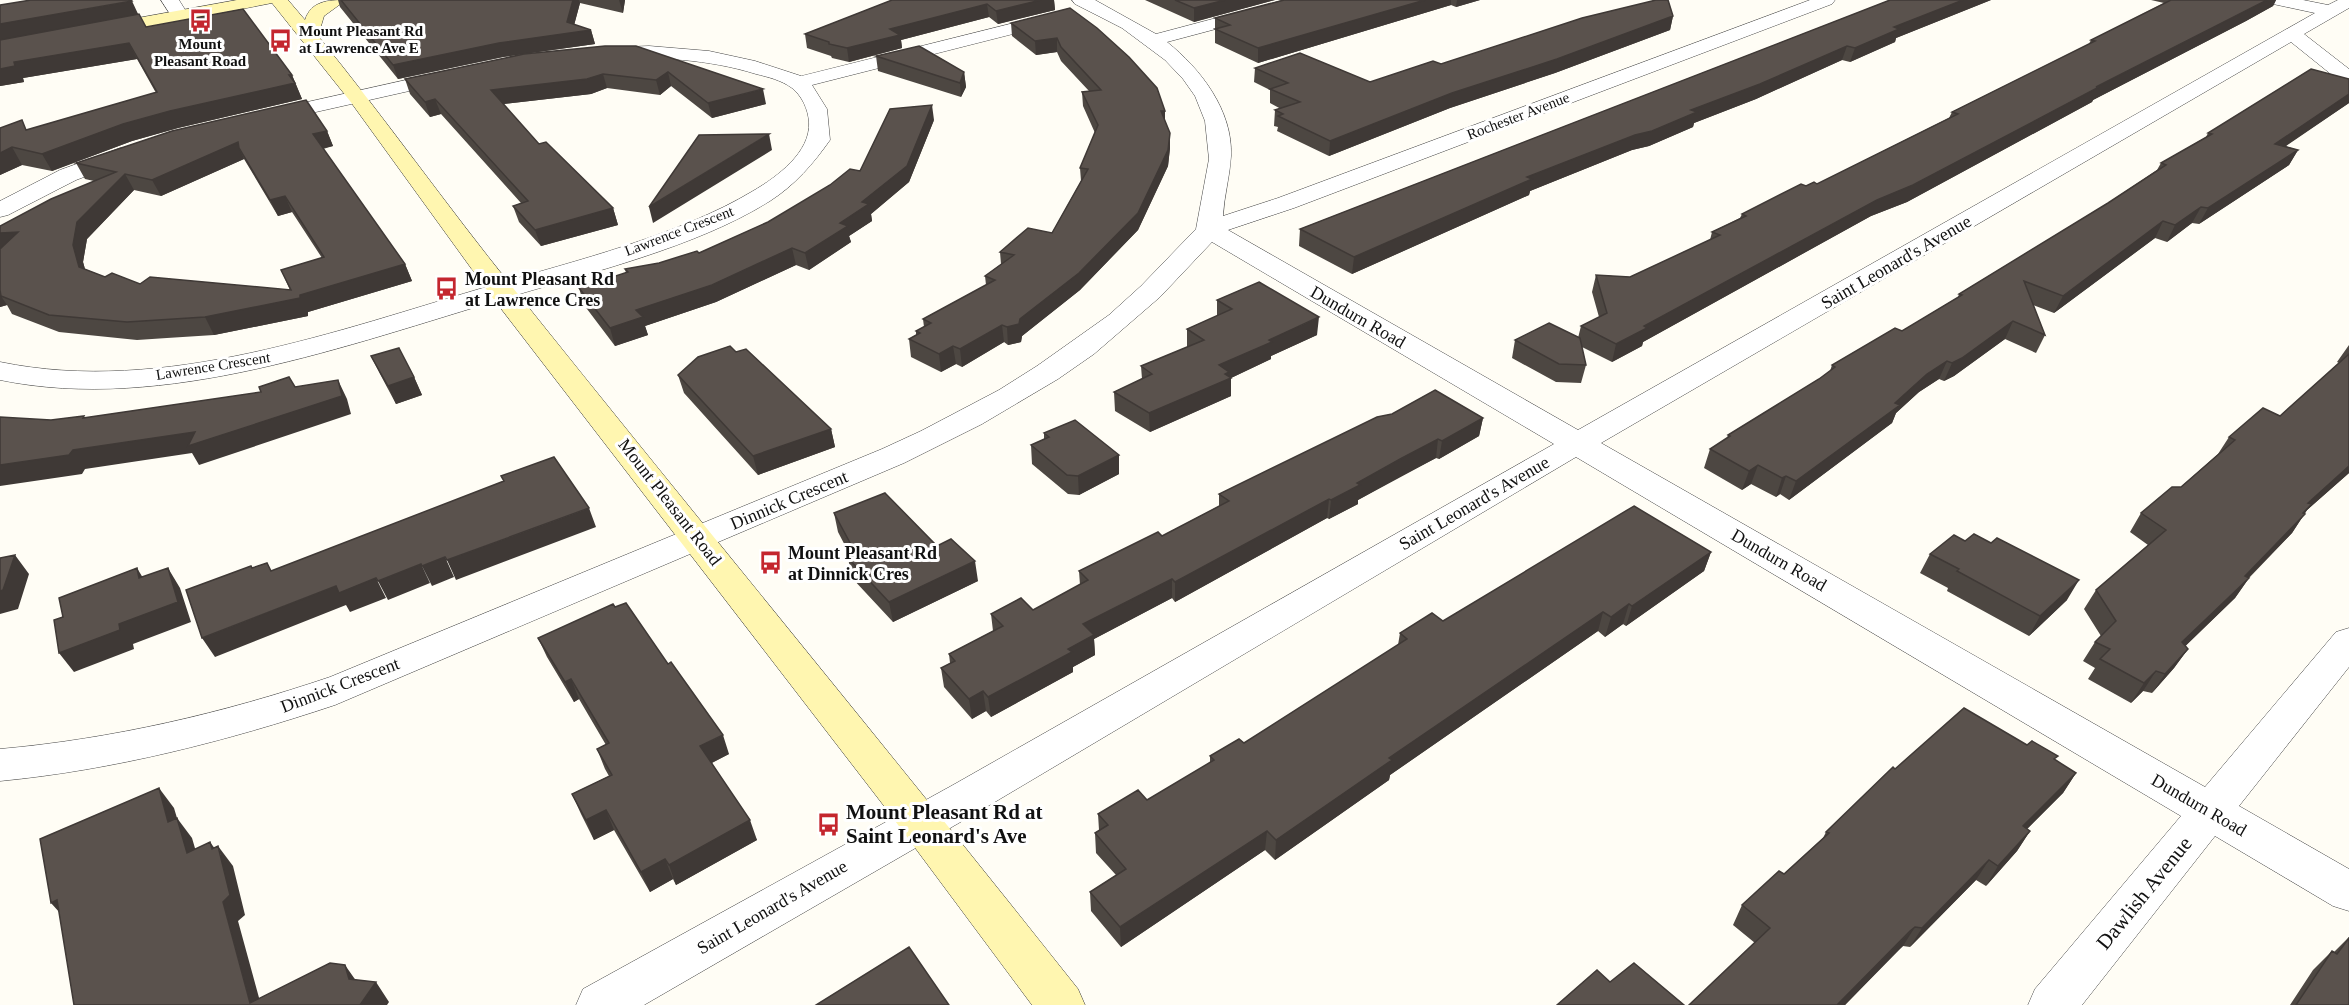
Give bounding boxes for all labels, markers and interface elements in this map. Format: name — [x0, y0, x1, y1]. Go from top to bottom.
bus stop icon: Mount Pleasant Road — [187, 7, 213, 33]
place label: Mount Pleasant Rd at Lawrence Ave E — [299, 23, 424, 56]
bus stop icon: Mount Pleasant Rd at Lawrence Ave E — [268, 27, 294, 53]
place label: Mount Pleasant Road — [154, 36, 247, 69]
street label: Rochester Avenue — [1465, 89, 1572, 143]
street label: Lawrence Crescent — [622, 203, 736, 259]
street label: Saint Leonard's Avenue — [1817, 211, 1975, 313]
place label: Mount Pleasant Rd at Lawrence Cres — [465, 269, 614, 310]
bus stop icon: Mount Pleasant Rd at Lawrence Cres — [434, 276, 460, 302]
street label: Dundurn Road — [1307, 282, 1409, 352]
street label: Lawrence Crescent — [155, 349, 272, 383]
street label: Mount Pleasant Road — [614, 435, 726, 569]
street label: Saint Leonard's Avenue — [1395, 452, 1553, 554]
street label: Dinnick Crescent — [727, 466, 851, 534]
street label: Dundurn Road — [1728, 525, 1830, 595]
place label: Mount Pleasant Rd at Dinnick Cres — [788, 543, 937, 584]
bus stop icon: Mount Pleasant Rd at Dinnick Cres — [757, 550, 783, 576]
street label: Dinnick Crescent — [278, 653, 402, 717]
street label: Dundurn Road — [2148, 770, 2250, 840]
place label: Mount Pleasant Rd at Saint Leonard's Ave — [846, 800, 1043, 848]
bus stop icon: Mount Pleasant Rd at Saint Leonard's Ave — [815, 811, 841, 837]
street label: Dawlish Avenue — [2091, 832, 2197, 954]
street label: Saint Leonard's Avenue — [693, 856, 851, 958]

